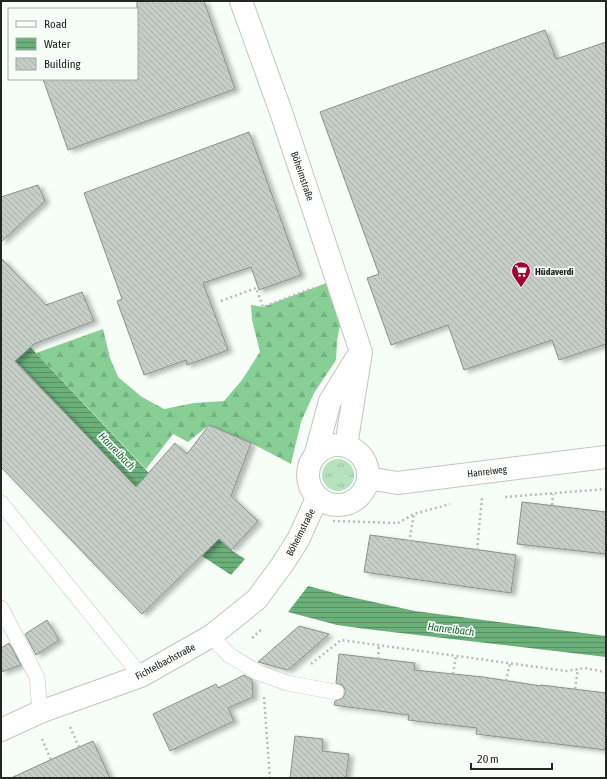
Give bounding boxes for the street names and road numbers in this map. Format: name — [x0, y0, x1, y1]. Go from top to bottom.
street label: Böheimstraße — [289, 150, 316, 203]
street label: Hanreiweg — [467, 464, 508, 479]
street label: Böheimstraße — [284, 506, 317, 558]
street label: Fichtelbachstraße — [134, 641, 197, 682]

